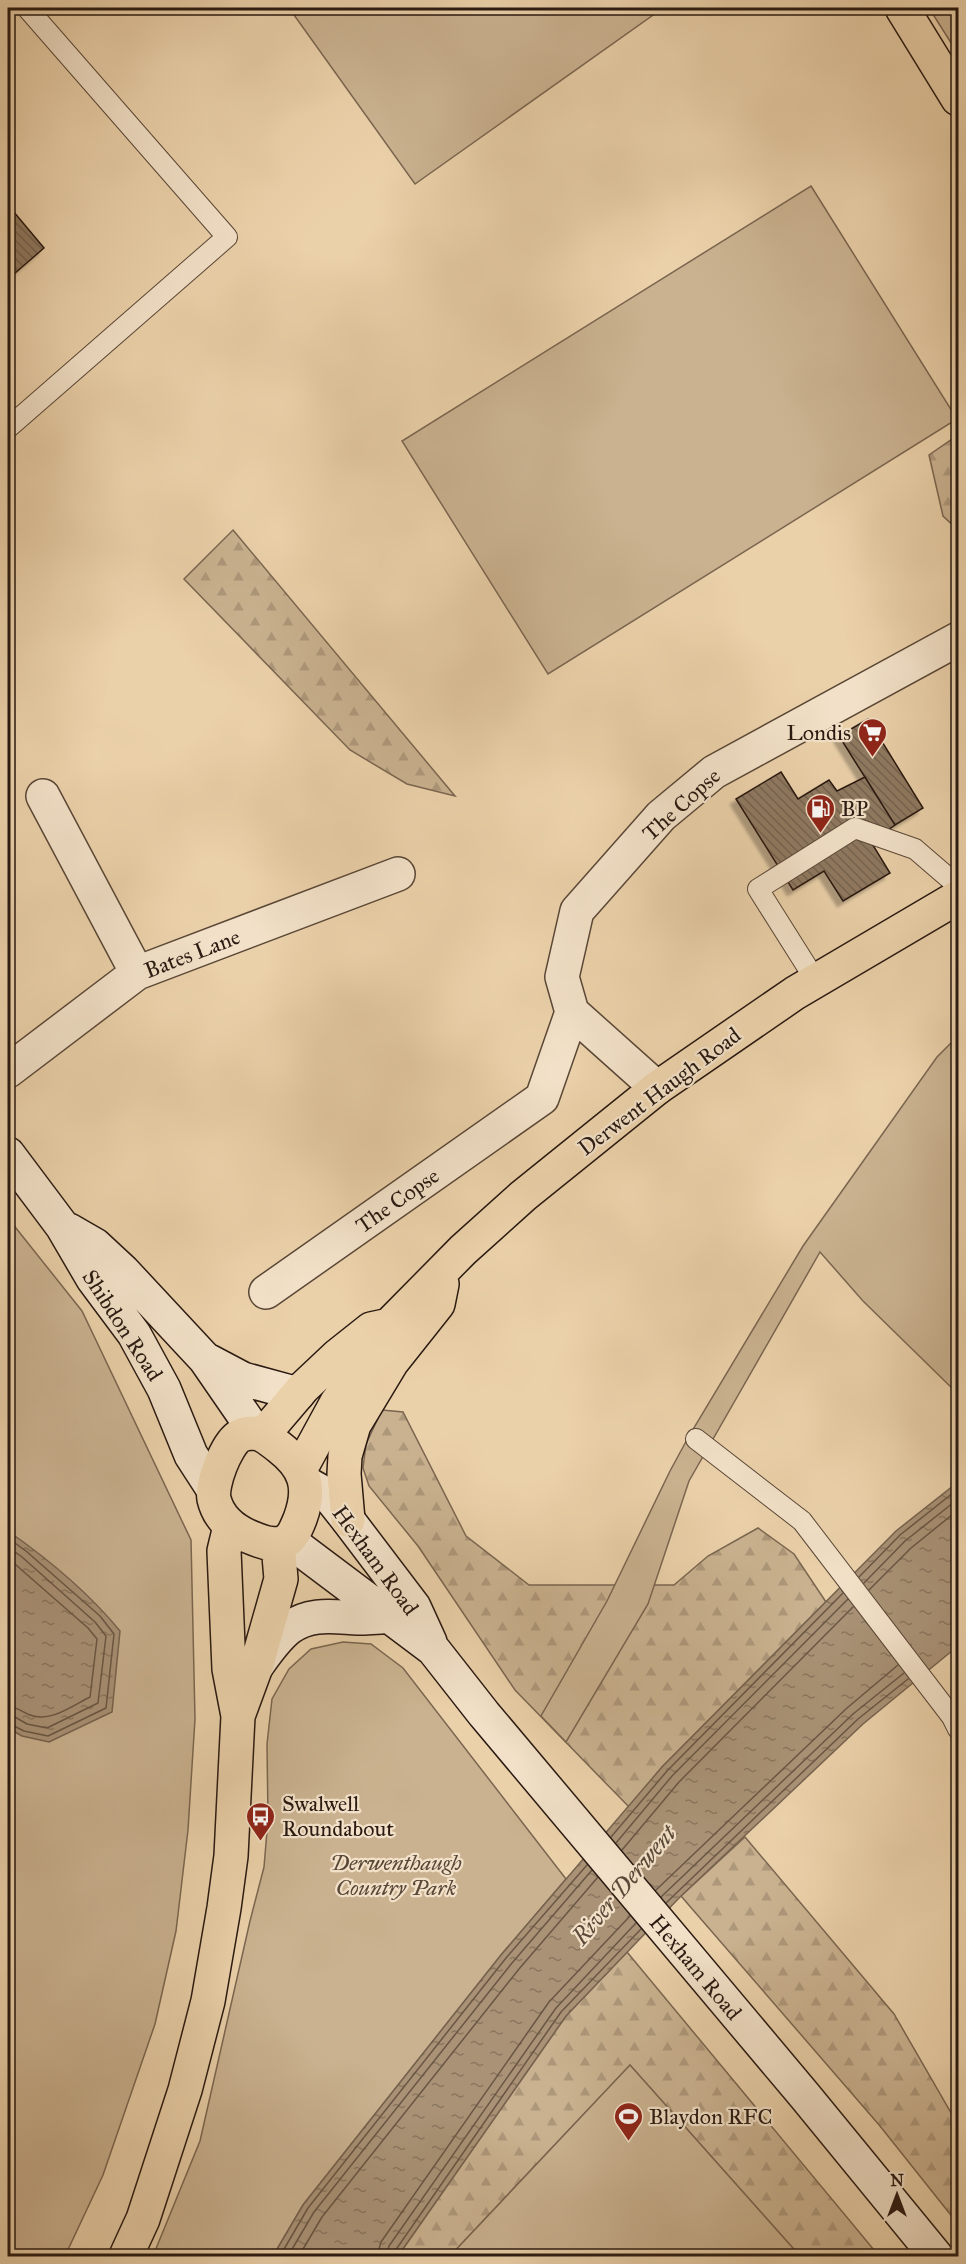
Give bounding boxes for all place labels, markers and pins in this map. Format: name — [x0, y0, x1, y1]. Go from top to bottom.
supermarket icon: Londis — [856, 716, 888, 758]
place label: Londis — [786, 719, 851, 746]
fuel station icon: BP — [804, 792, 836, 834]
place label: BP — [841, 795, 868, 822]
place label: Swalwell Roundabout — [282, 1790, 394, 1842]
bus stop icon: Swalwell Roundabout — [245, 1800, 277, 1842]
sports icon: Blaydon RFC — [612, 2100, 644, 2142]
place label: Blaydon RFC — [649, 2103, 772, 2130]

